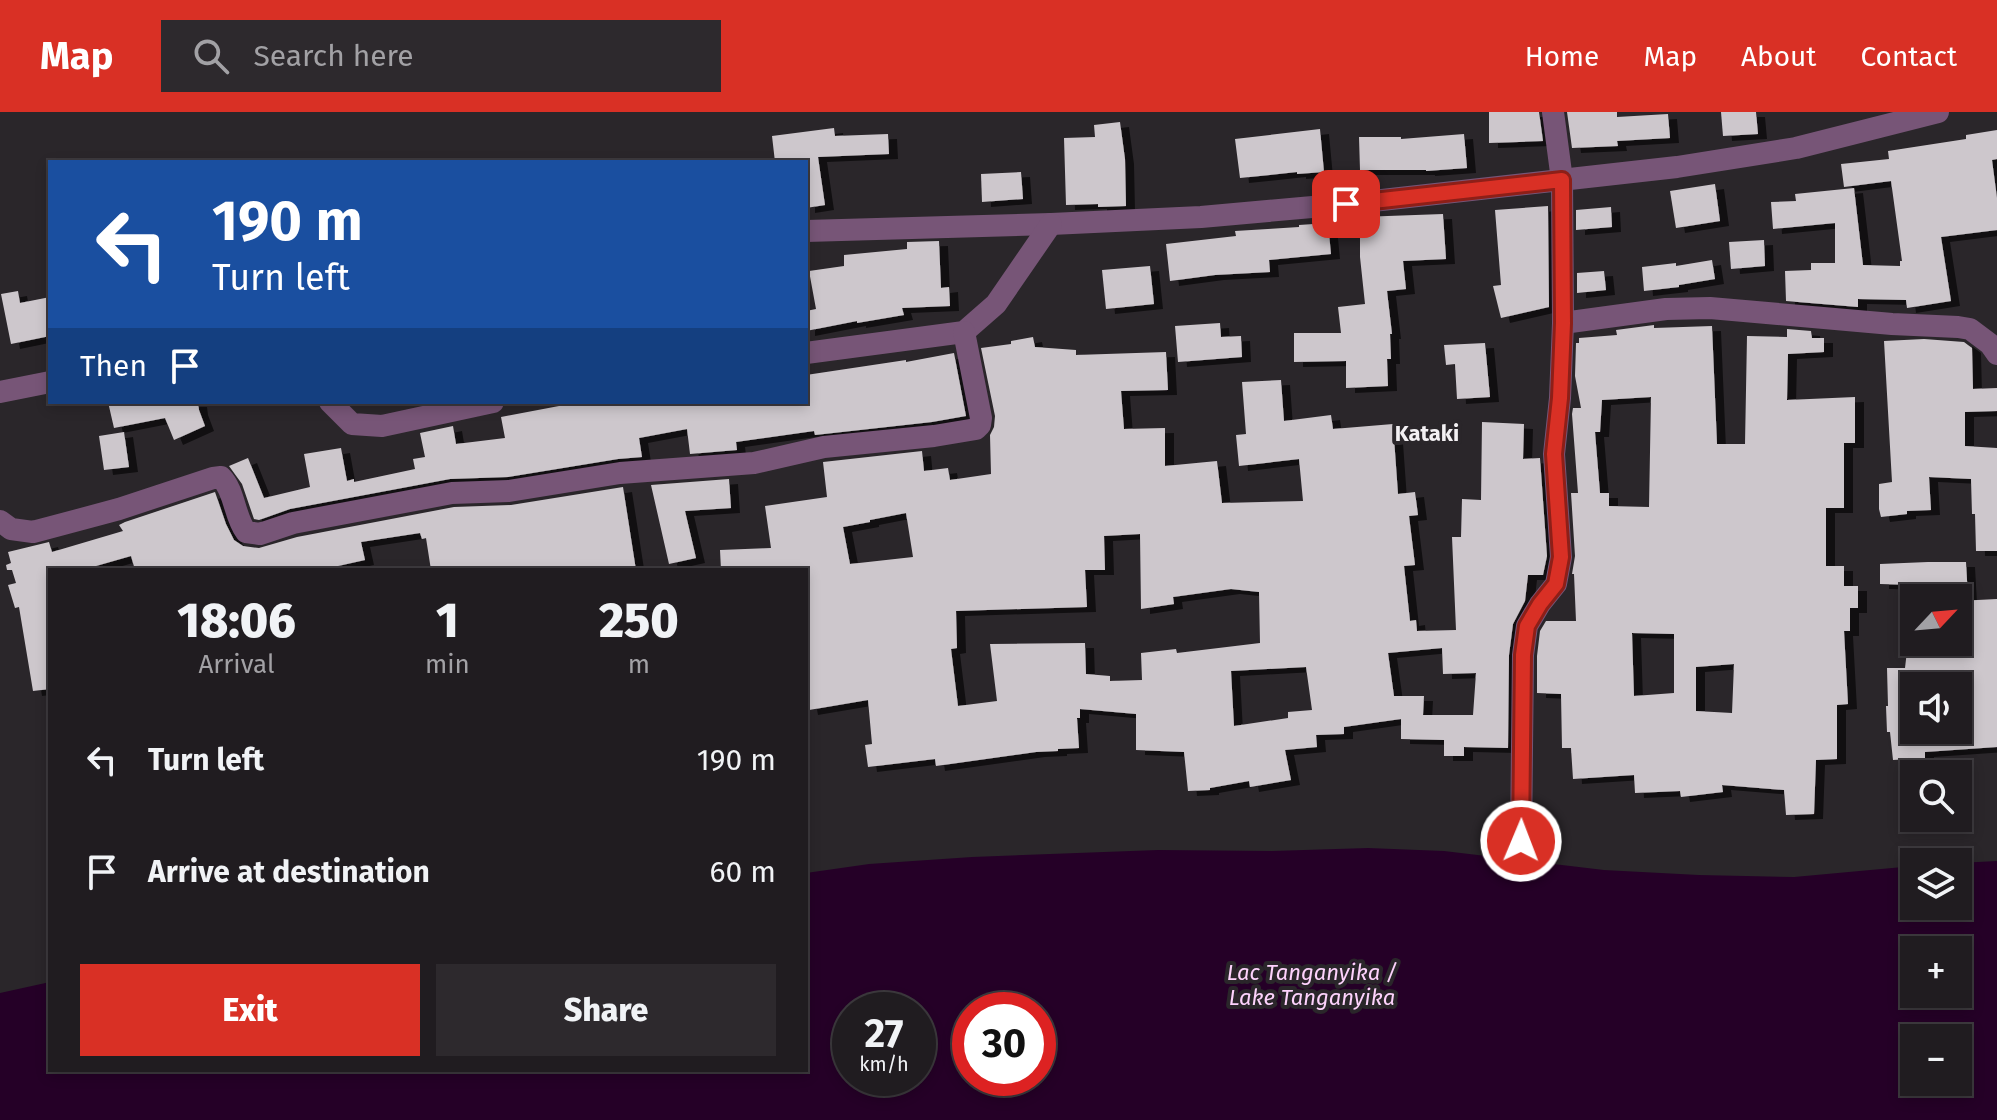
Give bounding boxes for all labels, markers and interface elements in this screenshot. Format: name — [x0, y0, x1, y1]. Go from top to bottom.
search box — [161, 20, 721, 92]
text: Map — [40, 33, 113, 79]
icon: search — [189, 34, 233, 78]
text: Search here — [253, 38, 414, 74]
text: Home — [1525, 40, 1599, 73]
text: Map — [1643, 40, 1697, 73]
text: About — [1741, 40, 1816, 73]
text: Contact — [1860, 40, 1957, 73]
pin — [1312, 170, 1380, 238]
icon: arrive — [1324, 182, 1368, 226]
text: 190 m — [212, 188, 363, 255]
icon: left — [80, 192, 184, 296]
text: Turn left — [212, 256, 350, 300]
icon: arrive — [163, 344, 207, 388]
text: Then — [80, 348, 147, 384]
district label: Kataki — [1395, 420, 1459, 447]
north arrow — [1900, 584, 1972, 656]
map controls — [1900, 584, 1972, 1096]
text: 18:06 — [177, 592, 296, 650]
text: 1 — [436, 592, 459, 650]
text: 250 — [599, 592, 679, 650]
text: Arrival — [198, 649, 275, 680]
text: min — [425, 649, 470, 680]
text: m — [628, 649, 650, 680]
button: sound — [1900, 672, 1972, 744]
icon: left — [80, 738, 124, 782]
text: Turn left — [148, 742, 264, 778]
text: 190 m — [697, 742, 776, 778]
button: search — [1900, 760, 1972, 832]
position arrow — [1479, 799, 1563, 883]
button: layers — [1900, 848, 1972, 920]
icon: arrive — [80, 850, 124, 894]
text: Arrive at destination — [148, 854, 430, 890]
text: 60 m — [710, 854, 776, 890]
button: + — [1900, 936, 1972, 1008]
water label: Lac Tanganyika / Lake Tanganyika — [1227, 959, 1397, 1011]
button: Exit — [80, 964, 420, 1056]
button: Share — [436, 964, 776, 1056]
speed limit sign: 30 — [952, 992, 1056, 1096]
text: 27 — [865, 1010, 904, 1058]
button: − — [1900, 1024, 1972, 1096]
text: km/h — [859, 1052, 909, 1076]

